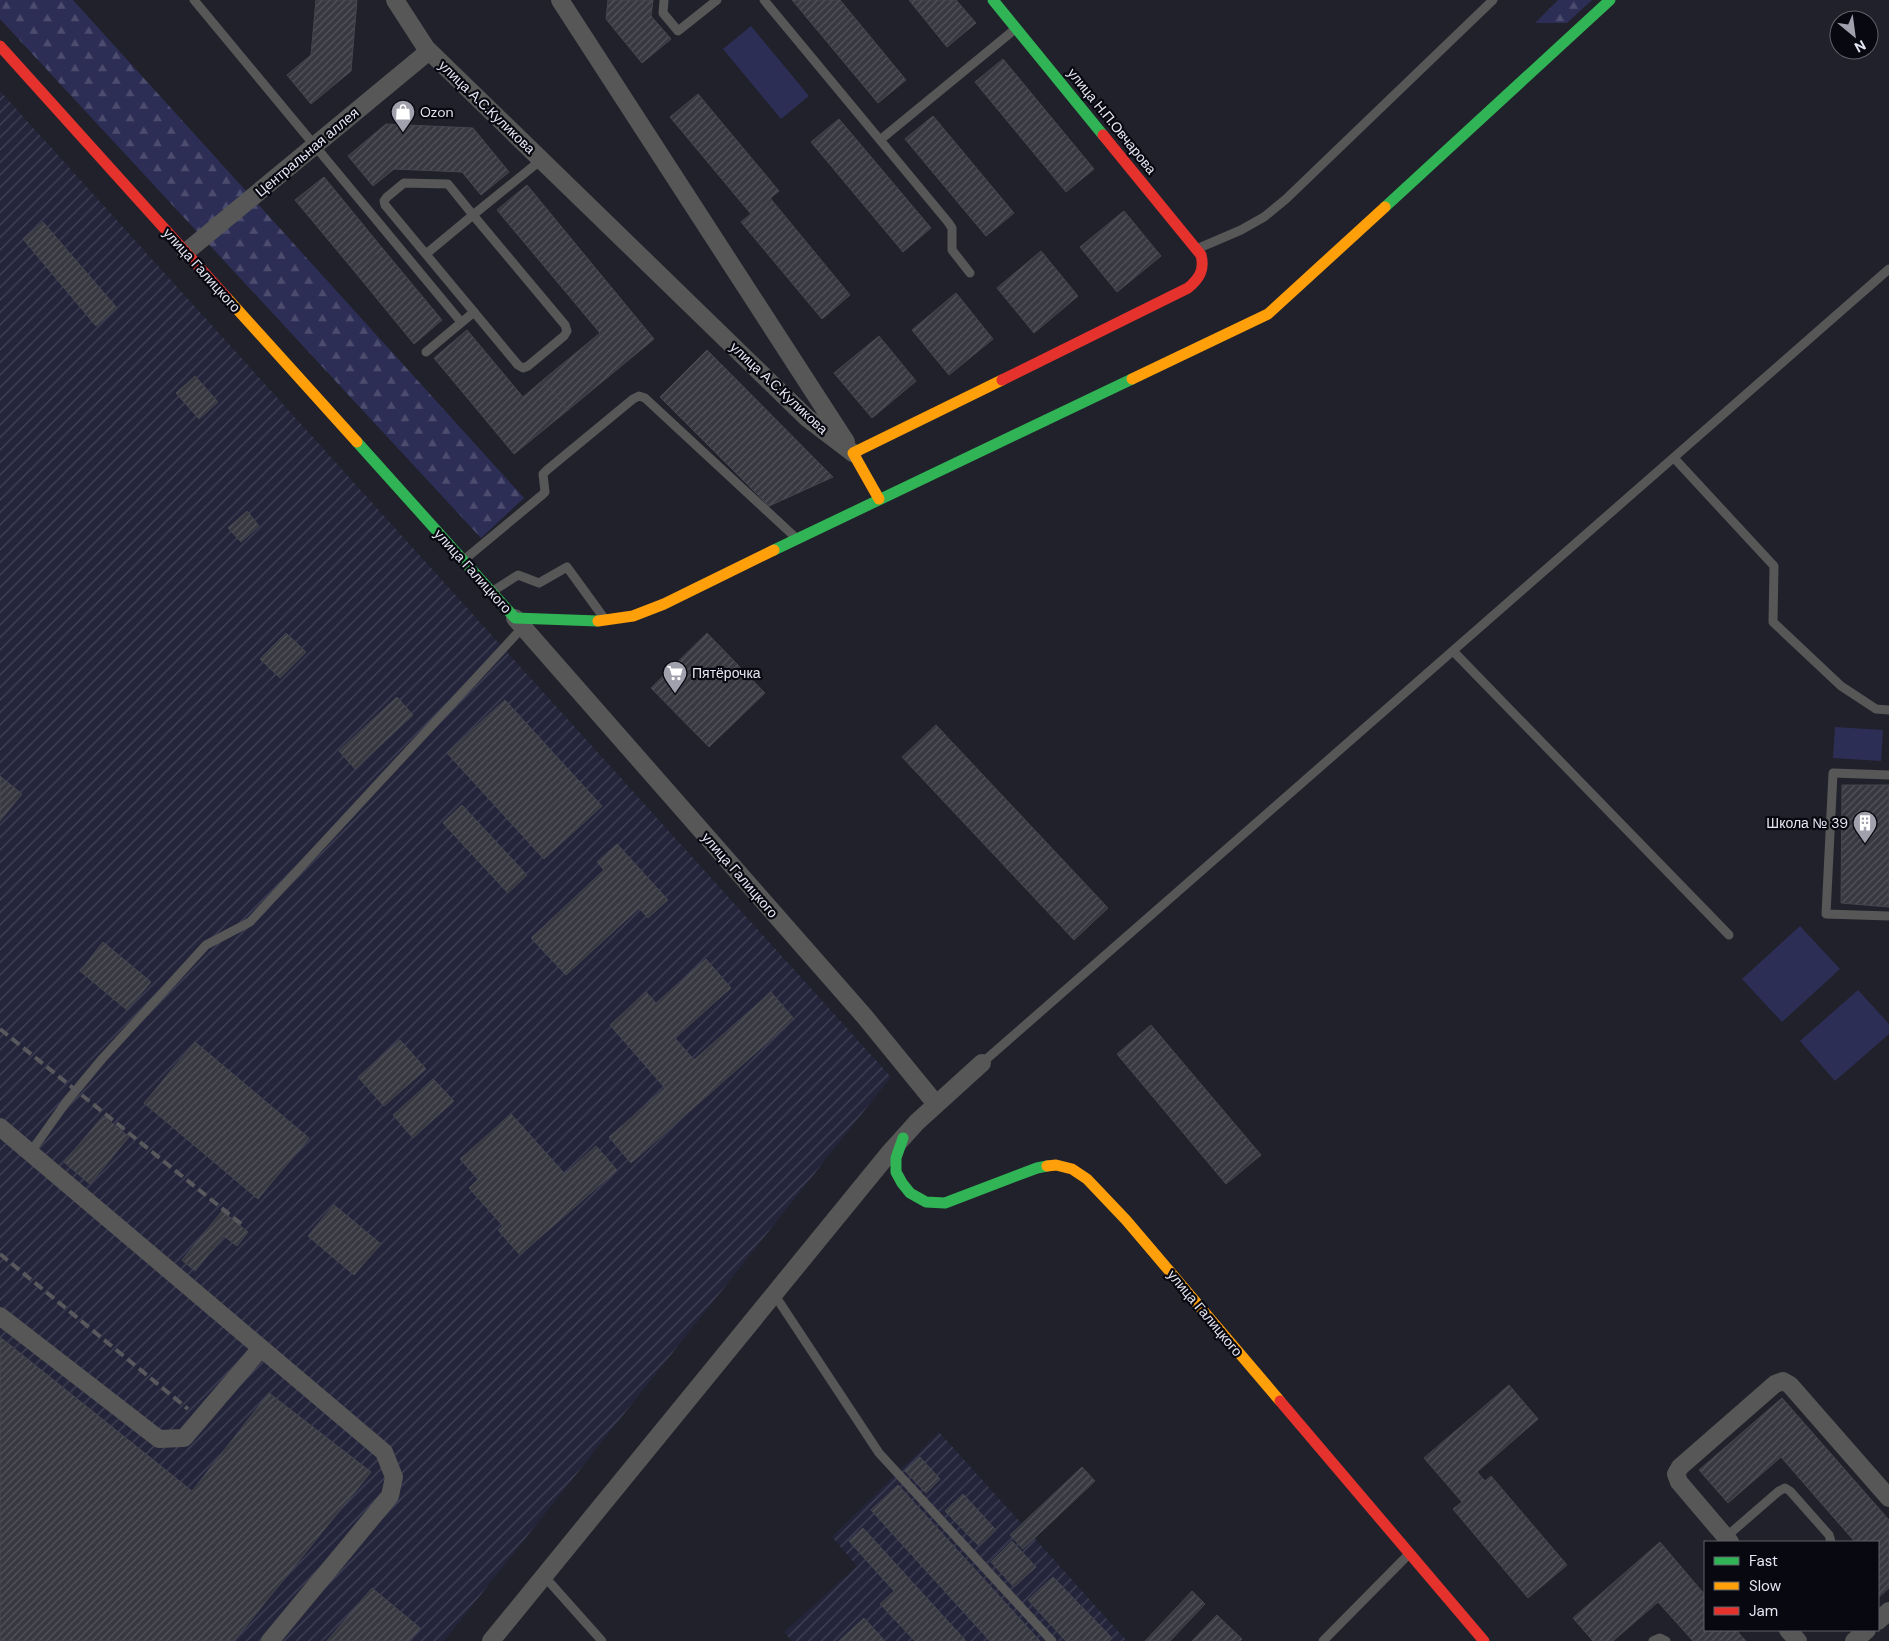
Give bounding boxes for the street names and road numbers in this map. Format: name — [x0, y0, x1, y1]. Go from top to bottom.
street label: улица А.С.Куликова — [435, 56, 539, 158]
street label: улица Н.П.Овчарова — [1064, 64, 1160, 178]
street label: Центральная аллея — [252, 103, 362, 201]
street label: улица Галицкого — [159, 224, 245, 316]
street label: улица А.С.Куликова — [726, 338, 832, 438]
street label: улица Галицкого — [430, 525, 516, 617]
street label: улица Галицкого — [698, 829, 782, 922]
street label: улица Галицкого — [1164, 1266, 1247, 1360]

